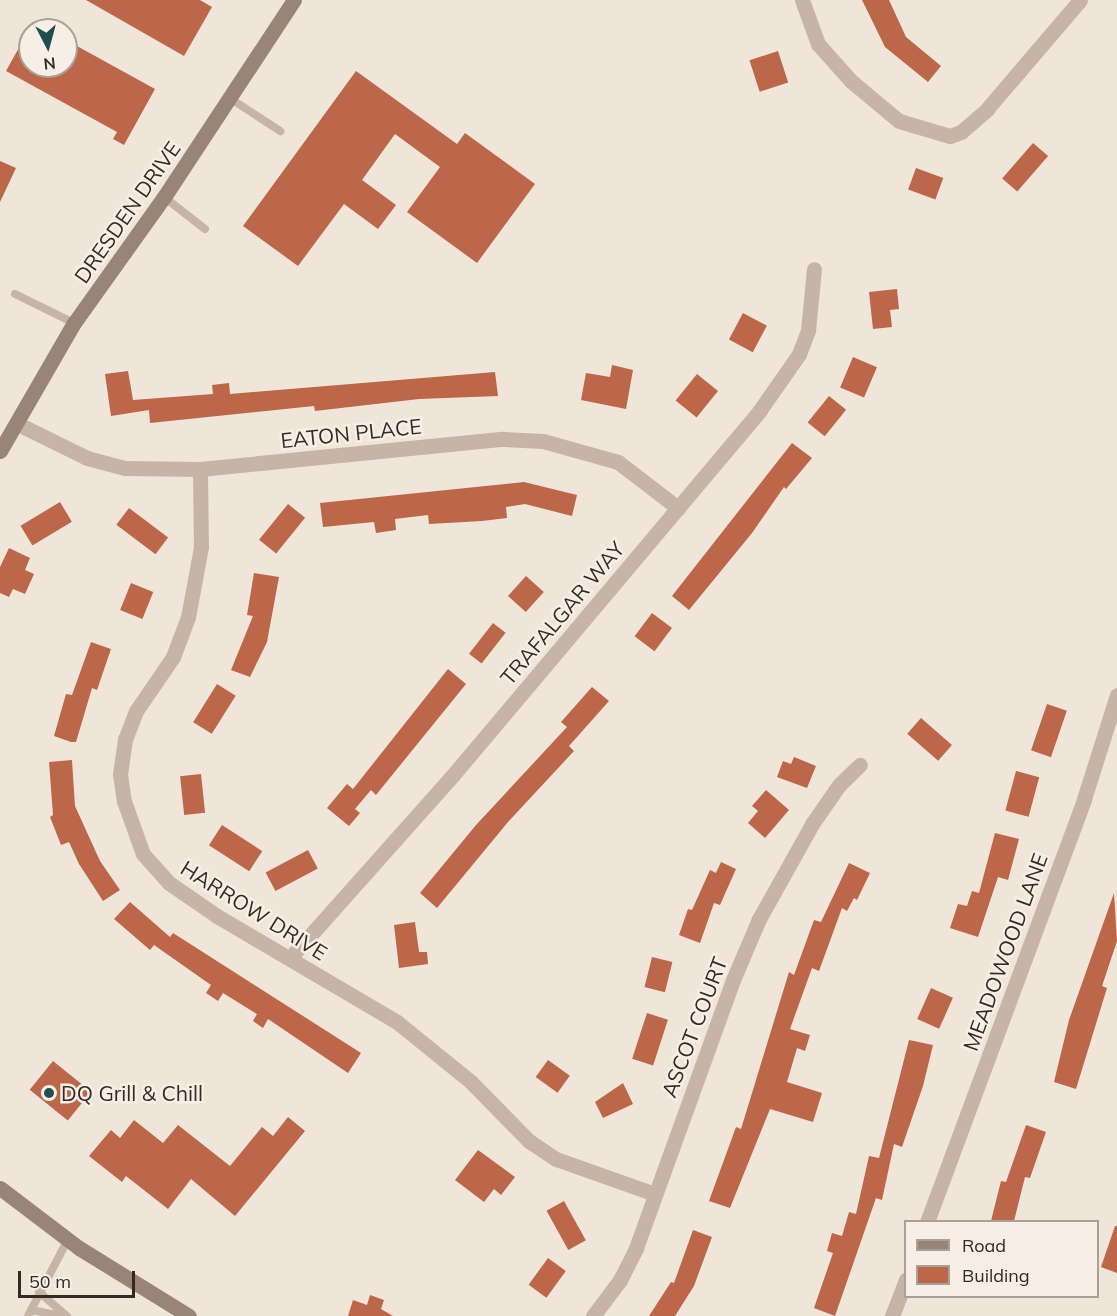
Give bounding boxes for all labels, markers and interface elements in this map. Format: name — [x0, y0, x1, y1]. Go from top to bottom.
north arrow — [18, 18, 78, 78]
text: N — [43, 53, 57, 74]
street label: DRESDEN DRIVE — [69, 136, 185, 288]
street label: EATON PLACE — [279, 413, 423, 453]
street label: TRAFALGAR WAY — [495, 536, 629, 690]
street label: MEADOWOOD LANE — [958, 850, 1052, 1054]
street label: HARROW DRIVE — [176, 855, 332, 965]
street label: ASCOT COURT — [656, 953, 732, 1101]
place label: DQ Grill & Chill — [61, 1080, 203, 1106]
marker: DQ Grill & Chill — [42, 1086, 56, 1100]
legend — [904, 1220, 1099, 1298]
text: Road — [962, 1234, 1006, 1257]
scale bar — [21, 1259, 138, 1297]
text: Building — [962, 1264, 1030, 1287]
text: 50 m — [29, 1270, 71, 1293]

